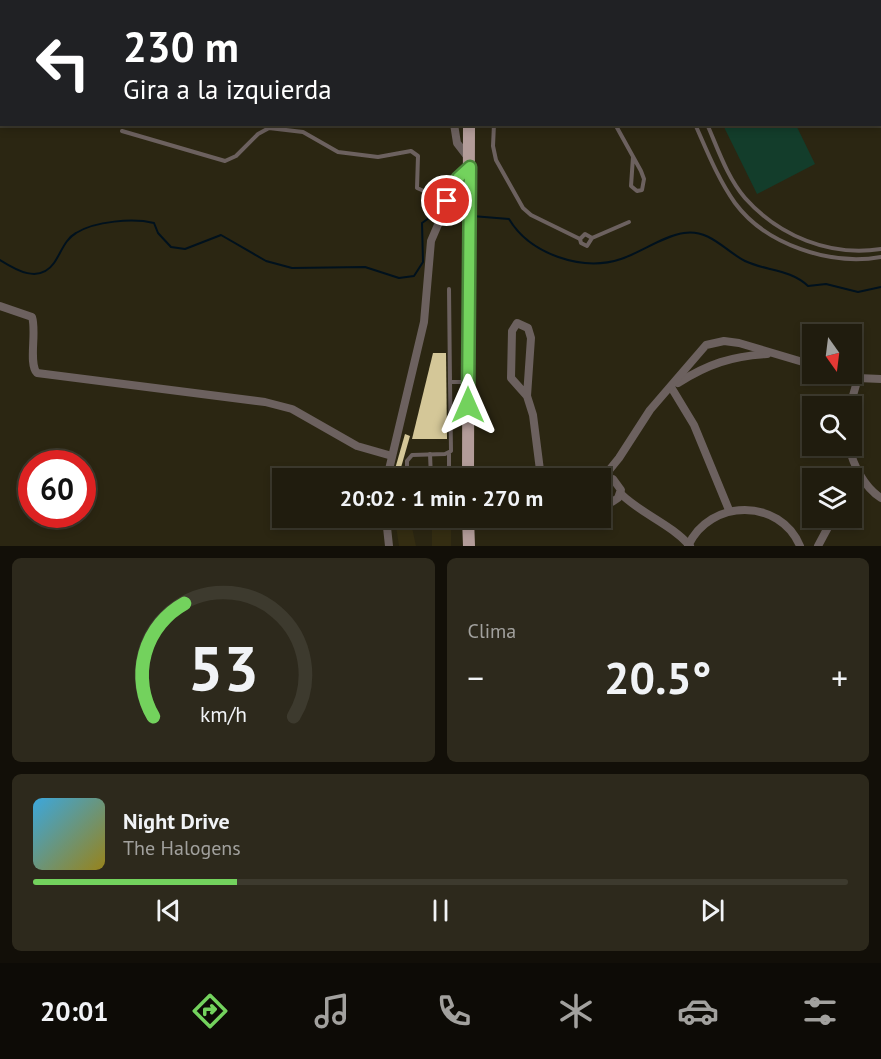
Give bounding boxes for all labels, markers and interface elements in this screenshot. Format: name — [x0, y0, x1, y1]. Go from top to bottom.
text: 230 m — [123, 19, 239, 74]
icon: left — [24, 24, 102, 102]
text: Gira a la izquierda — [123, 72, 332, 106]
pin — [421, 175, 472, 226]
icon: arrive — [430, 184, 463, 217]
north arrow — [802, 324, 862, 384]
map controls — [802, 324, 862, 528]
position arrow — [436, 373, 500, 437]
button: search — [802, 396, 862, 456]
speed limit sign: 60 — [18, 450, 96, 528]
button: layers — [802, 468, 862, 528]
text: 20:02 · 1 min · 270 m — [340, 484, 543, 512]
text: Clima — [468, 618, 516, 644]
text: 53 — [188, 627, 259, 708]
text: 20.5° — [604, 648, 711, 706]
text: − — [468, 656, 484, 699]
text: + — [831, 656, 848, 699]
text: km/h — [200, 700, 247, 728]
text: Night Drive — [123, 807, 230, 835]
text: The Halogens — [123, 835, 241, 861]
icon: previous — [152, 894, 185, 927]
icon: pause — [424, 894, 457, 927]
icon: next — [696, 894, 729, 927]
icon: directions — [189, 990, 231, 1032]
icon: music — [311, 990, 353, 1032]
icon: phone — [433, 990, 475, 1032]
icon: climate — [555, 990, 597, 1032]
icon: car — [677, 990, 719, 1032]
icon: filters — [799, 990, 841, 1032]
text: 20:01 — [40, 994, 109, 1028]

